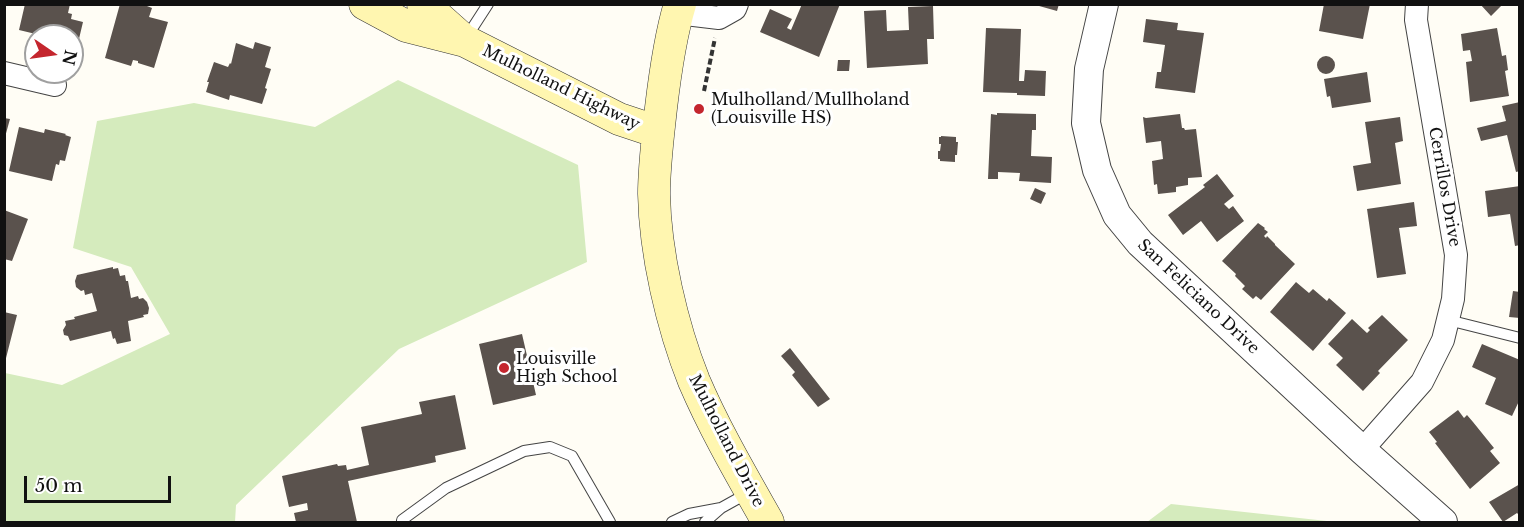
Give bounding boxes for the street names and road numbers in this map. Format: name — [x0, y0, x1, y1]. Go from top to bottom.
street label: Mulholland Highway — [479, 41, 643, 135]
street label: Cerrillos Drive — [1424, 126, 1464, 248]
street label: San Feliciano Drive — [1133, 236, 1263, 358]
street label: Mulholland Drive — [684, 372, 768, 510]

